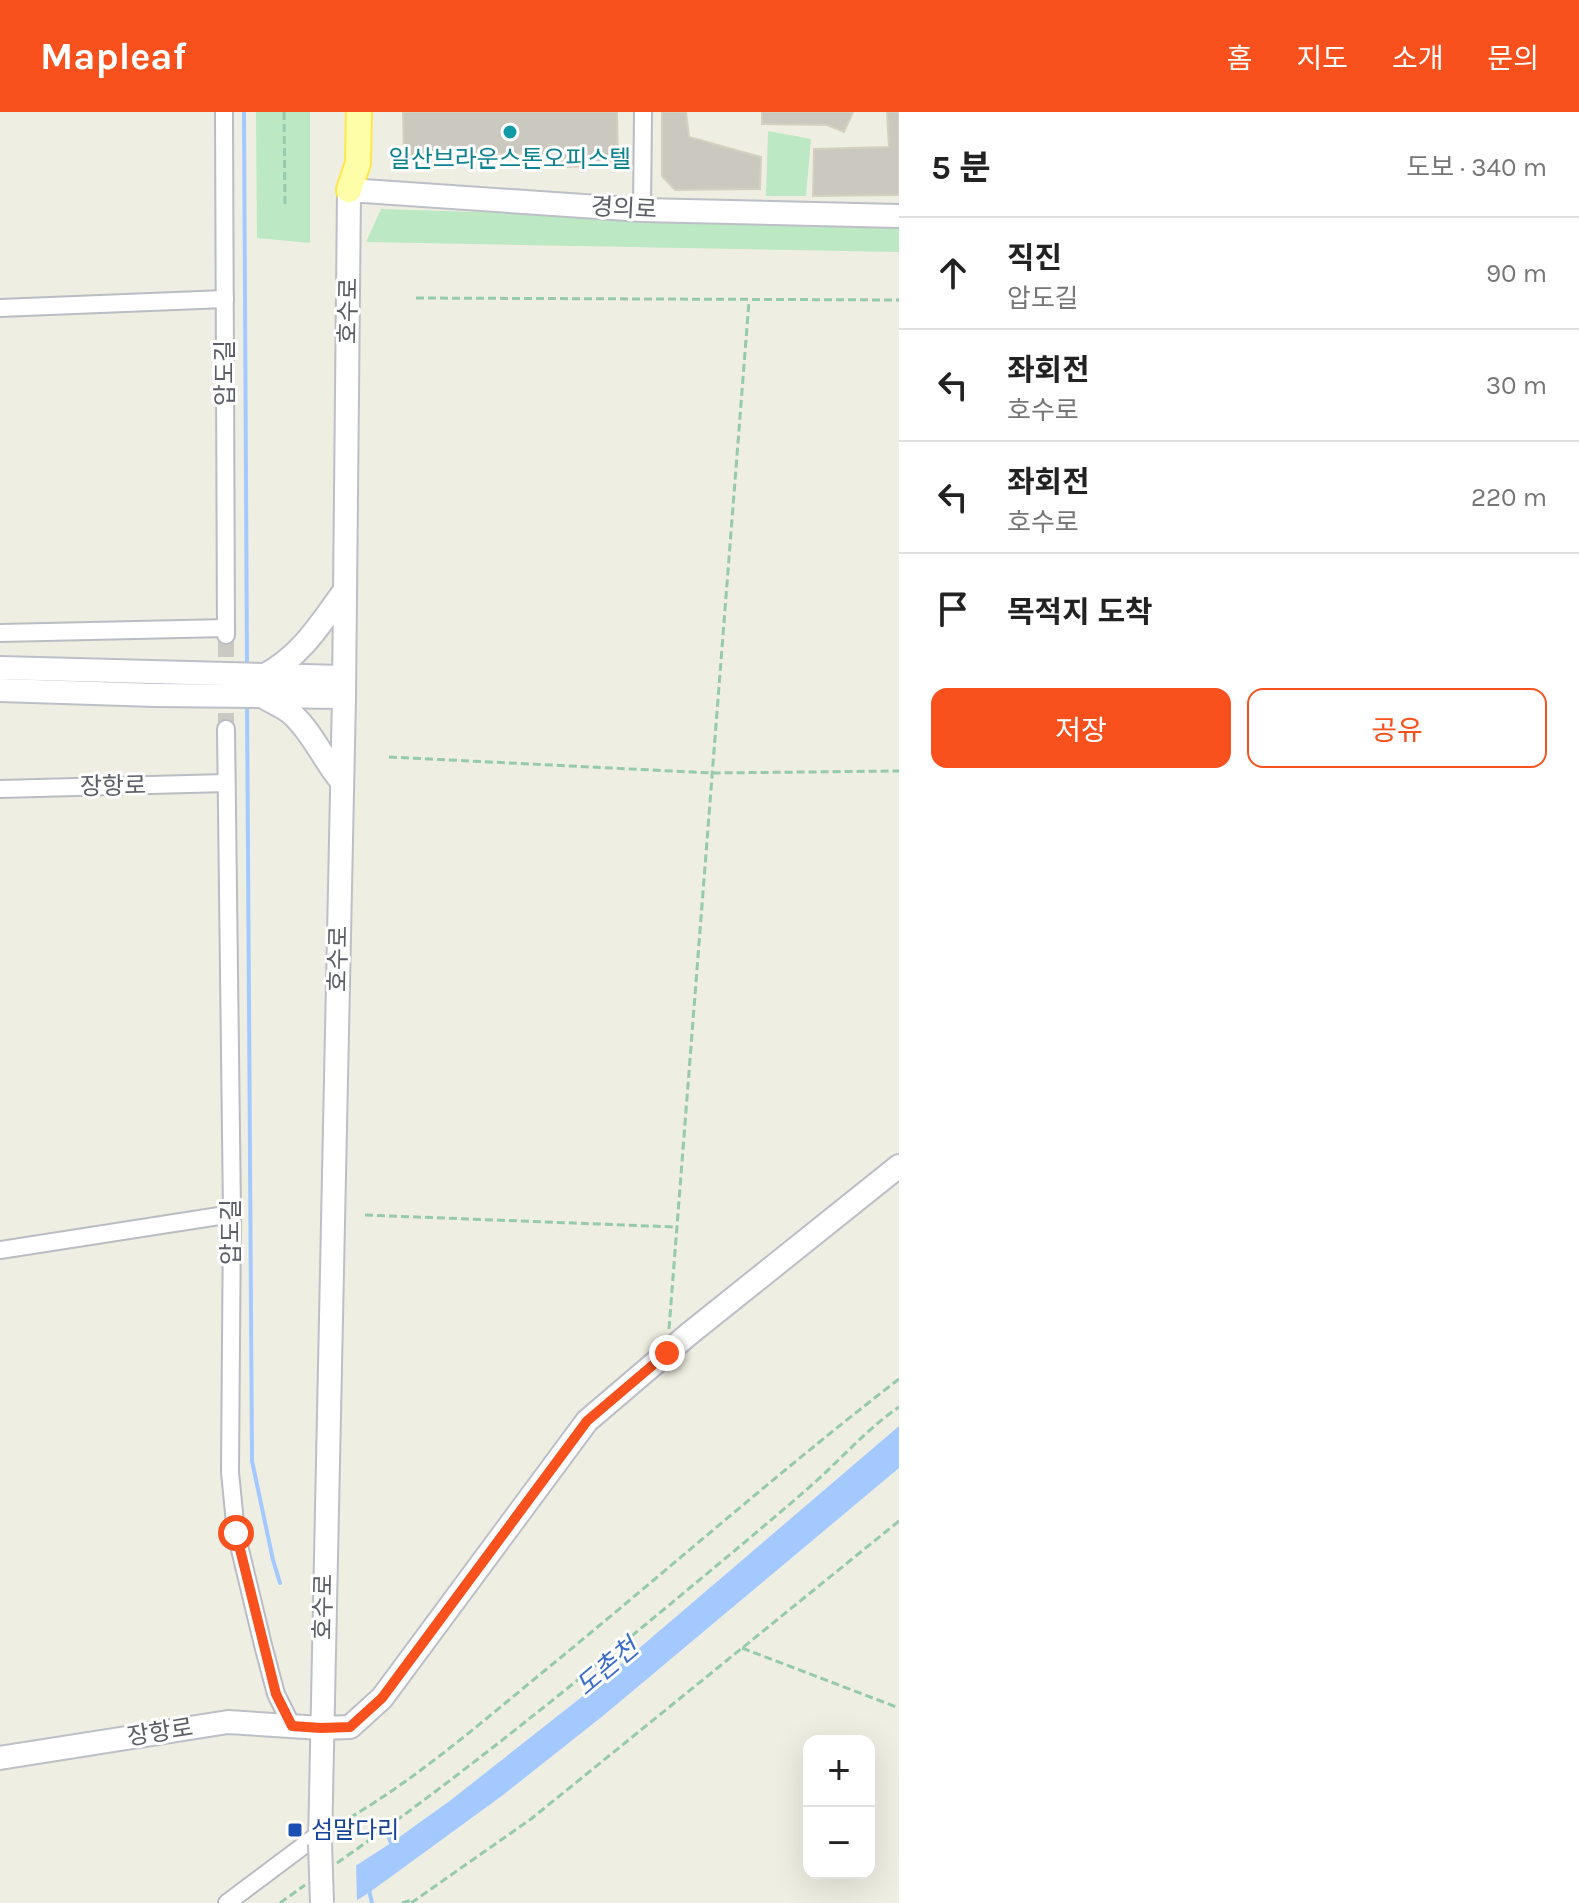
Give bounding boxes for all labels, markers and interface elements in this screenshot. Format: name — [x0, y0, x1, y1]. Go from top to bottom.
text: Mapleaf — [40, 34, 187, 79]
text: 홈 — [1227, 42, 1252, 75]
text: 지도 — [1296, 42, 1348, 75]
text: 소개 — [1392, 42, 1443, 75]
text: 문의 — [1487, 42, 1539, 75]
marker: 일산브라운스톤오피스텔 — [501, 123, 519, 141]
place label: 일산브라운스톤오피스텔 — [389, 145, 631, 173]
text: 5 분 — [931, 148, 991, 188]
text: 도보 · 340 m — [1406, 152, 1547, 183]
street label: 경의로 — [590, 192, 658, 224]
text: 직진 — [1007, 240, 1062, 276]
icon: ahead — [931, 251, 975, 295]
text: 90 m — [1486, 258, 1547, 289]
street label: 호수로 — [333, 278, 363, 344]
text: 압도길 — [1007, 283, 1079, 314]
street label: 압도길 — [211, 340, 239, 406]
text: 좌회전 — [1007, 352, 1090, 388]
icon: left — [931, 363, 975, 407]
text: 30 m — [1486, 370, 1547, 401]
text: 호수로 — [1007, 395, 1079, 426]
text: 좌회전 — [1007, 464, 1090, 500]
icon: left — [931, 475, 975, 519]
text: 220 m — [1471, 482, 1547, 513]
text: 호수로 — [1007, 507, 1079, 538]
icon: arrive — [931, 587, 975, 631]
text: 목적지 도착 — [1007, 594, 1153, 630]
button: 저장 — [931, 688, 1231, 768]
button: 공유 — [1247, 688, 1547, 768]
street label: 장항로 — [80, 771, 146, 801]
street label: 호수로 — [323, 926, 353, 992]
street label: 압도길 — [217, 1199, 245, 1265]
route end — [649, 1335, 685, 1371]
route start — [218, 1515, 254, 1551]
street label: 호수로 — [308, 1574, 338, 1640]
water label: 도촌천 — [570, 1630, 647, 1702]
street label: 장항로 — [125, 1713, 195, 1751]
map controls — [803, 1735, 875, 1879]
button: + — [803, 1735, 875, 1807]
button: − — [803, 1807, 875, 1879]
place label: 섬말다리 — [311, 1816, 399, 1844]
marker: 섬말다리 — [286, 1821, 304, 1839]

